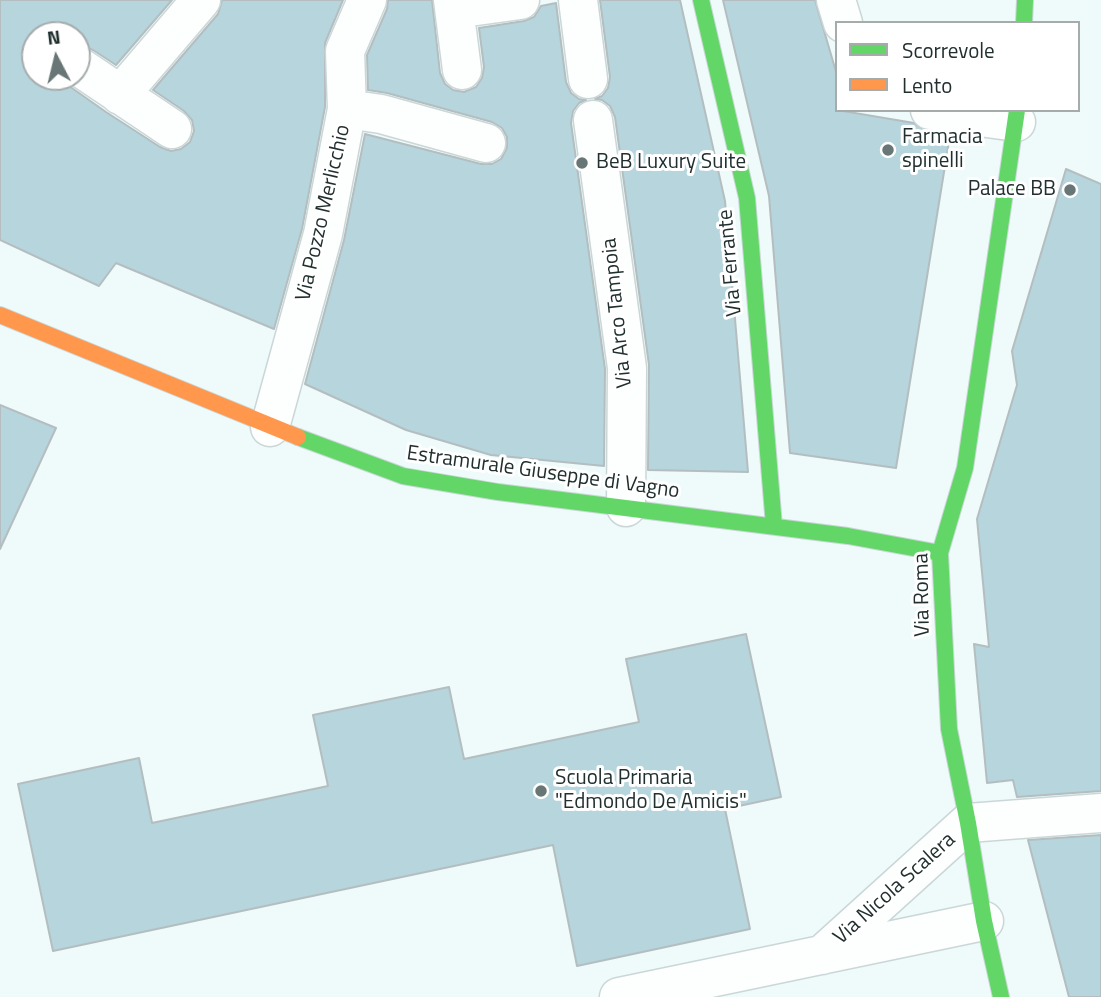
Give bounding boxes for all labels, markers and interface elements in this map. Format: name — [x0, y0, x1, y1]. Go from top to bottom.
north arrow — [21, 21, 91, 91]
text: N — [45, 21, 62, 52]
legend — [835, 21, 1080, 112]
text: Scorrevole — [902, 34, 995, 66]
text: Lento — [902, 69, 952, 101]
street label: Via Pozzo Merlicchio — [291, 122, 357, 304]
place label: Farmacia spinelli — [902, 125, 982, 175]
marker: Farmacia spinelli — [880, 142, 896, 158]
place label: BeB Luxury Suite — [596, 150, 746, 176]
marker: BeB Luxury Suite — [574, 155, 590, 171]
place label: Palace BB — [968, 177, 1056, 203]
marker: Palace BB — [1062, 182, 1078, 198]
street label: Via Ferrante — [714, 208, 748, 318]
street label: Via Arco Tampoia — [598, 237, 638, 389]
street label: Estramurale Giuseppe di Vagno — [405, 441, 681, 505]
street label: Via Roma — [910, 553, 936, 637]
place label: Scuola Primaria "Edmondo De Amicis" — [555, 766, 747, 816]
marker: Scuola Primaria "Edmondo De Amicis" — [533, 783, 549, 799]
street label: Via Nicola Scalera — [829, 828, 961, 950]

